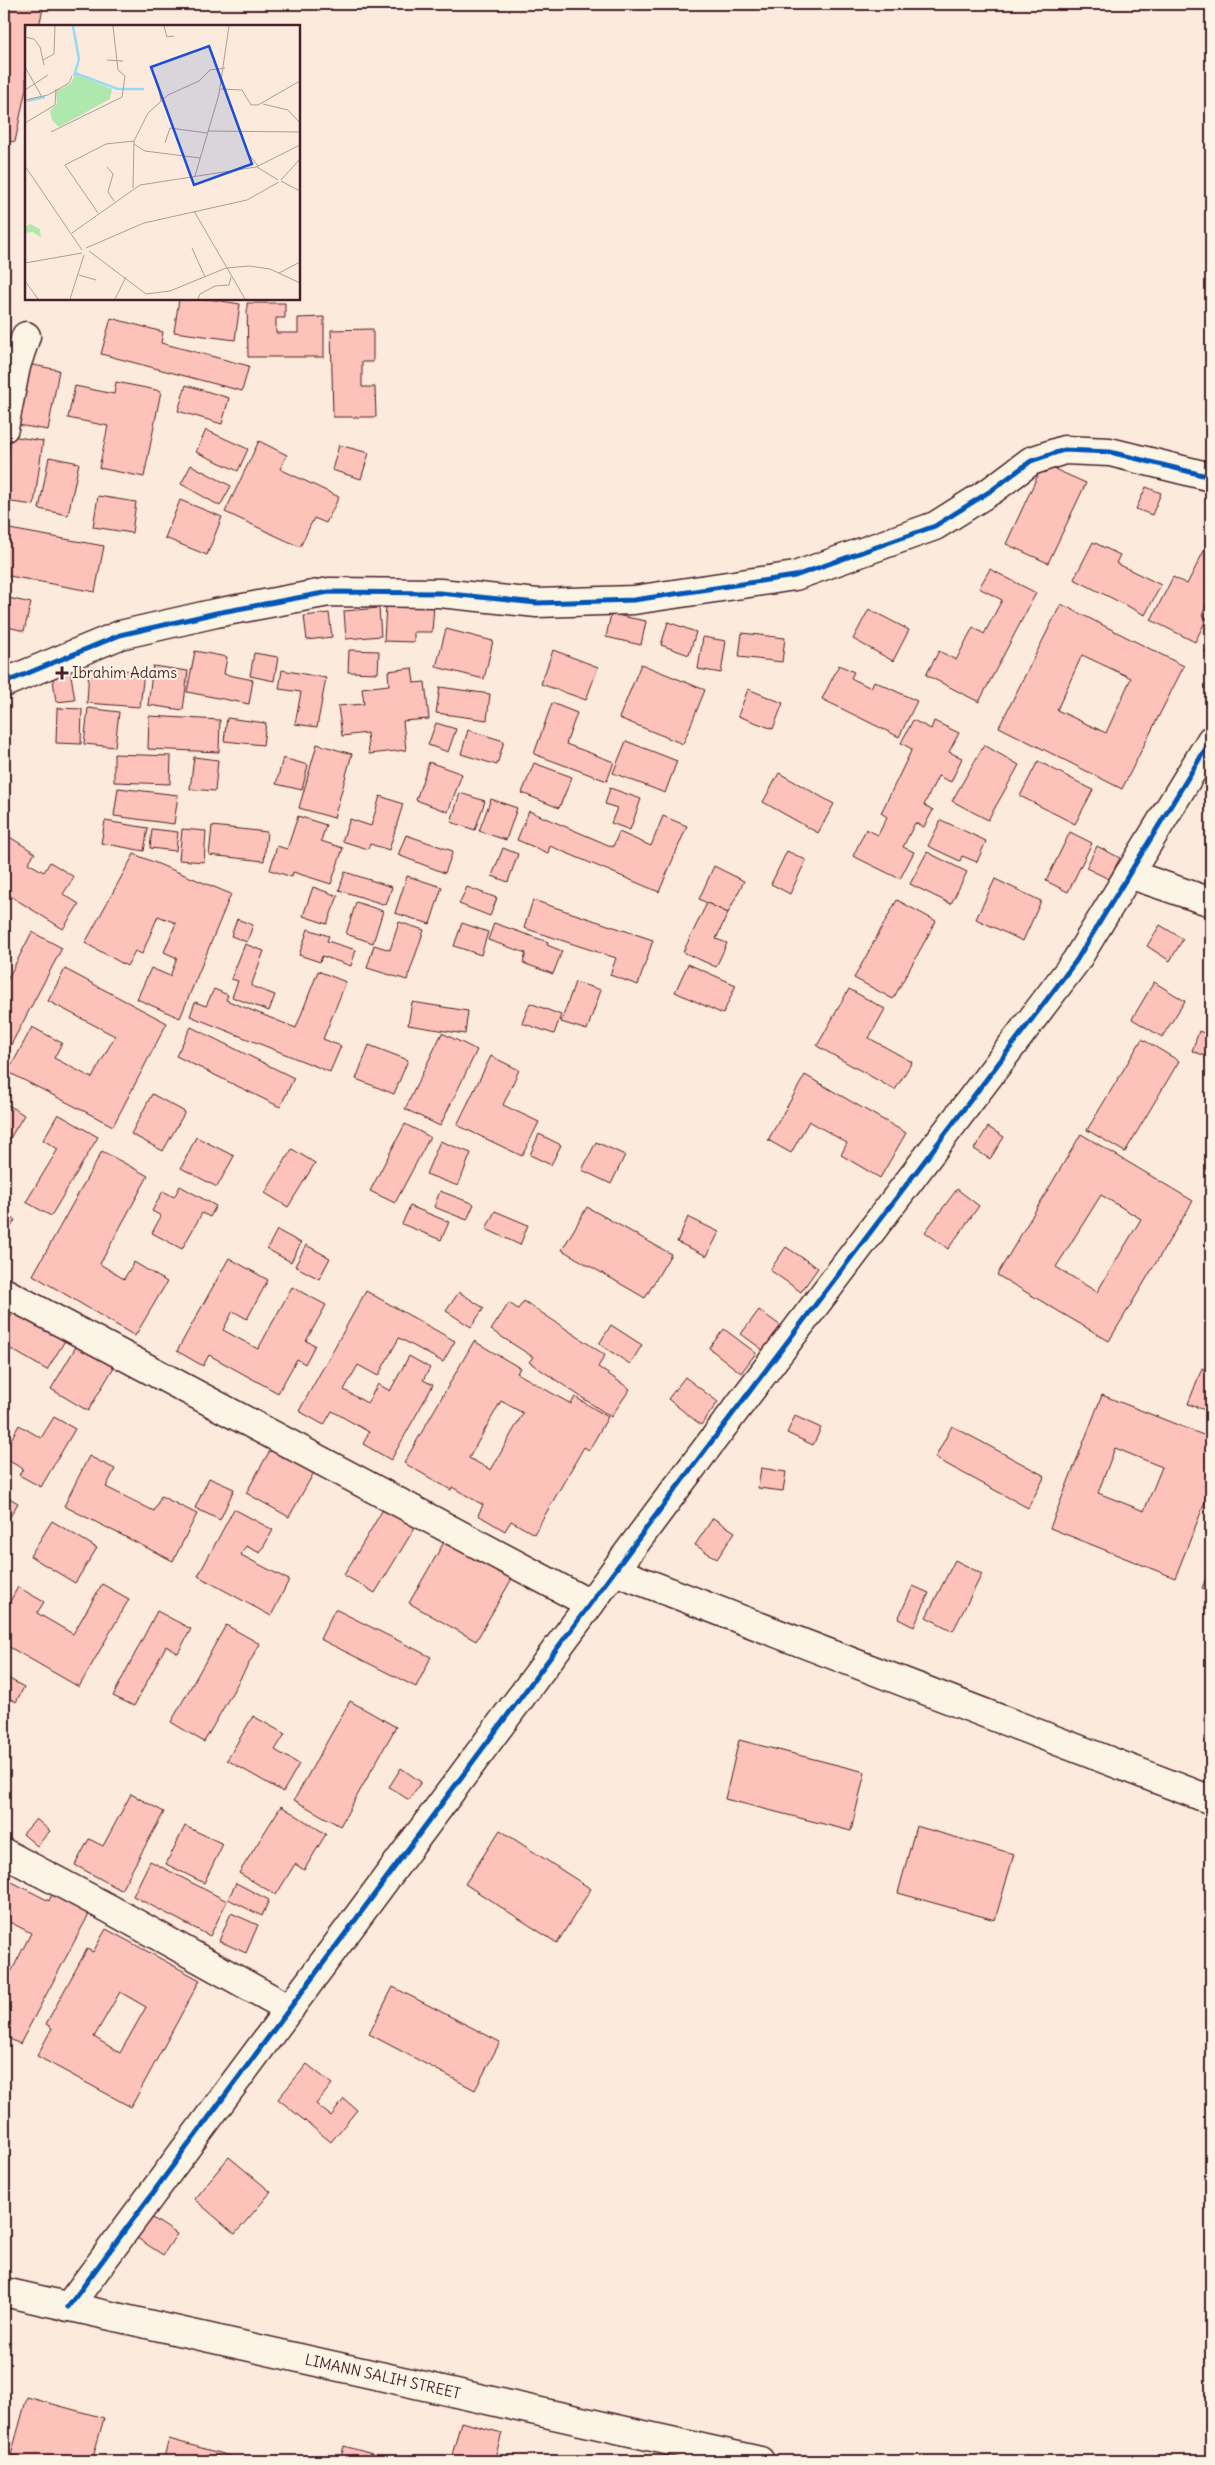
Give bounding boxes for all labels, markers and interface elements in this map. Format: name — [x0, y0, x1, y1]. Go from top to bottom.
inset map — [25, 25, 300, 300]
place label: Ibrahim Adams — [72, 663, 177, 682]
marker: Ibrahim Adams — [56, 667, 68, 679]
street label: LIMANN SALIH STREET — [303, 2350, 463, 2403]

